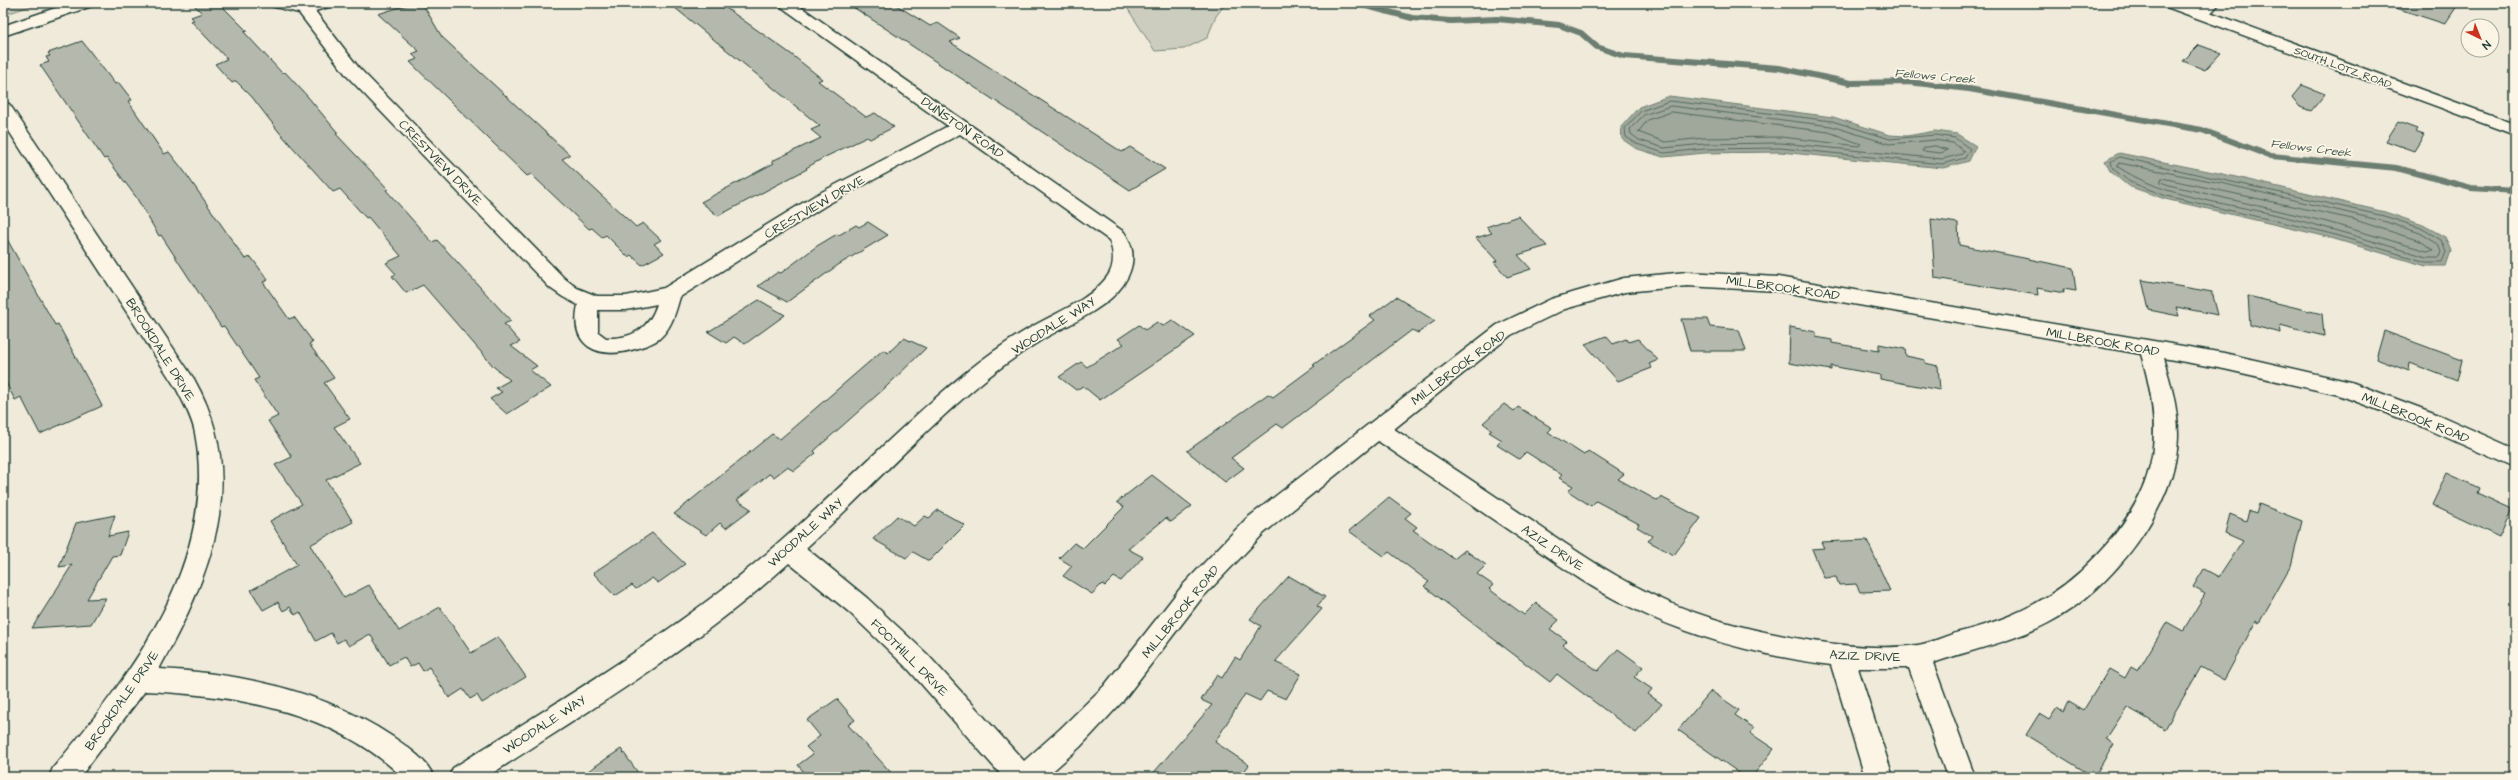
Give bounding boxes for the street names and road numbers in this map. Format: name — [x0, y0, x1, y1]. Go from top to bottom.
street label: SOUTH LOTZ ROAD — [2292, 43, 2394, 92]
street label: DUNSTON ROAD — [917, 93, 1008, 163]
street label: CRESTVIEW DRIVE — [394, 116, 486, 210]
street label: CRESTVIEW DRIVE — [761, 171, 868, 243]
street label: MILLBROOK ROAD — [1725, 271, 1841, 305]
street label: WOODALE WAY — [1008, 293, 1099, 359]
street label: BROOKDALE DRIVE — [121, 295, 199, 405]
street label: MILLBROOK ROAD — [2045, 323, 2161, 361]
street label: MILLBROOK ROAD — [1407, 326, 1510, 409]
street label: MILLBROOK ROAD — [2359, 388, 2473, 448]
street label: WOODALE WAY — [764, 494, 847, 571]
street label: AZIZ DRIVE — [1518, 520, 1587, 575]
street label: MILLBROOK ROAD — [1138, 561, 1224, 662]
street label: FOOTHILL DRIVE — [866, 615, 952, 701]
street label: AZIZ DRIVE — [1829, 646, 1901, 666]
street label: BROOKDALE DRIVE — [81, 647, 163, 754]
street label: WOODALE WAY — [499, 691, 590, 758]

